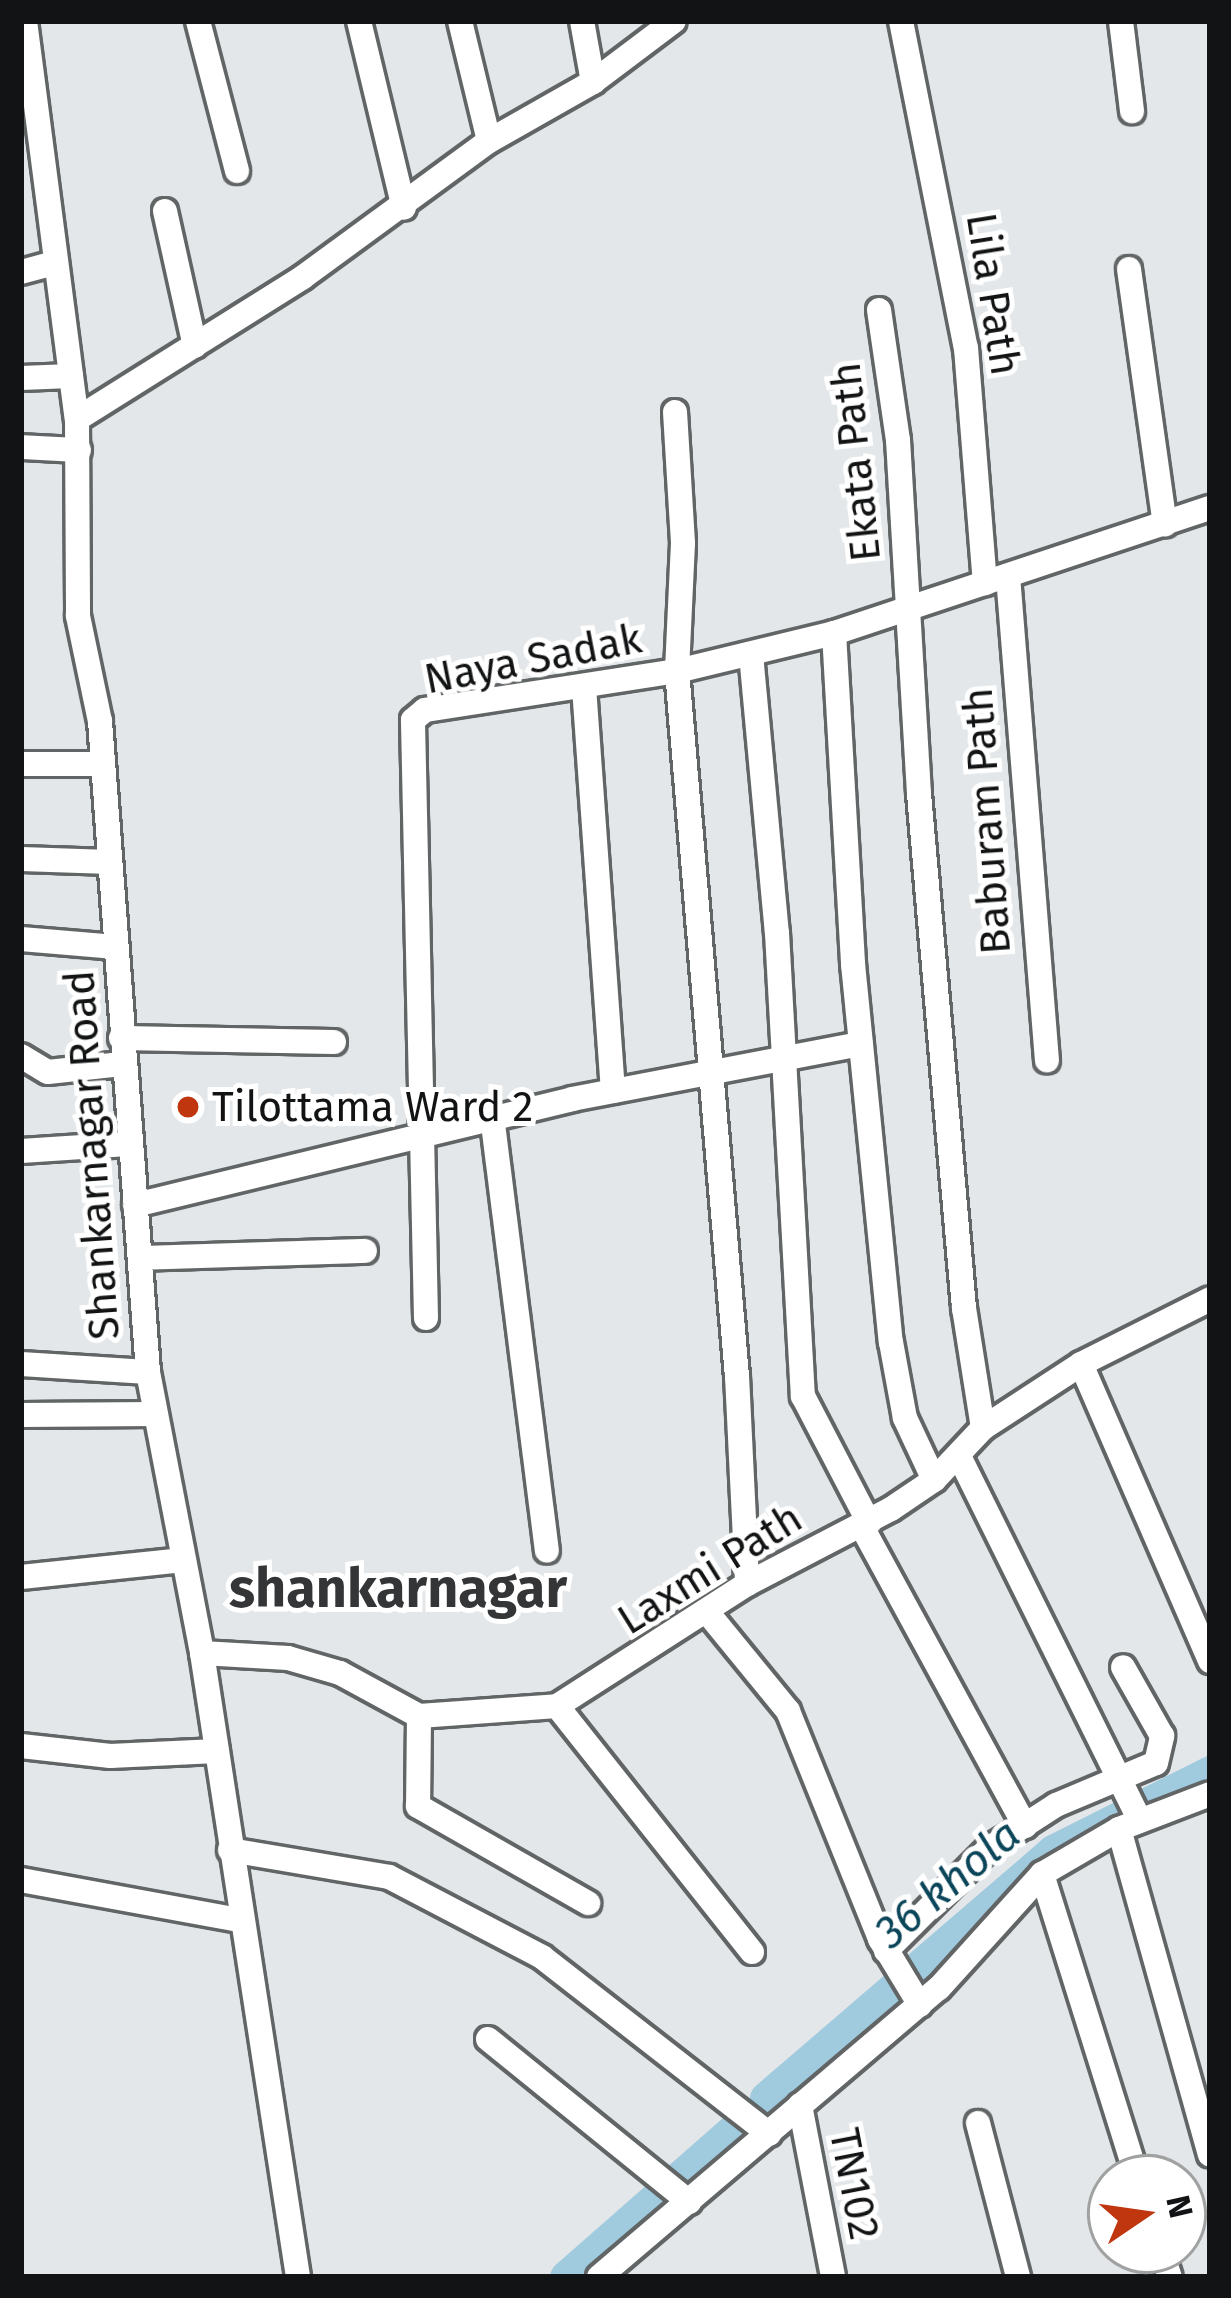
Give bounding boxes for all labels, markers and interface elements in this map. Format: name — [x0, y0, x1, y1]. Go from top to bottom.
street label: Lila Path — [955, 209, 1031, 379]
street label: Ekata Path — [820, 360, 892, 564]
street label: Naya Sadak — [420, 613, 646, 705]
street label: Baburam Path — [953, 686, 1021, 956]
street label: Shankarnagar Road — [54, 969, 130, 1341]
place label: Tilottama Ward 2 — [212, 1082, 533, 1132]
marker: Tilottama Ward 2 — [175, 1094, 201, 1120]
street label: Laxmi Path — [609, 1493, 811, 1645]
district label: shankarnagar — [229, 1557, 567, 1621]
water label: 36 khola — [865, 1808, 1031, 1960]
street label: TN102 — [819, 2124, 889, 2244]
north arrow — [1087, 2154, 1207, 2274]
text: N — [1157, 2191, 1201, 2222]

